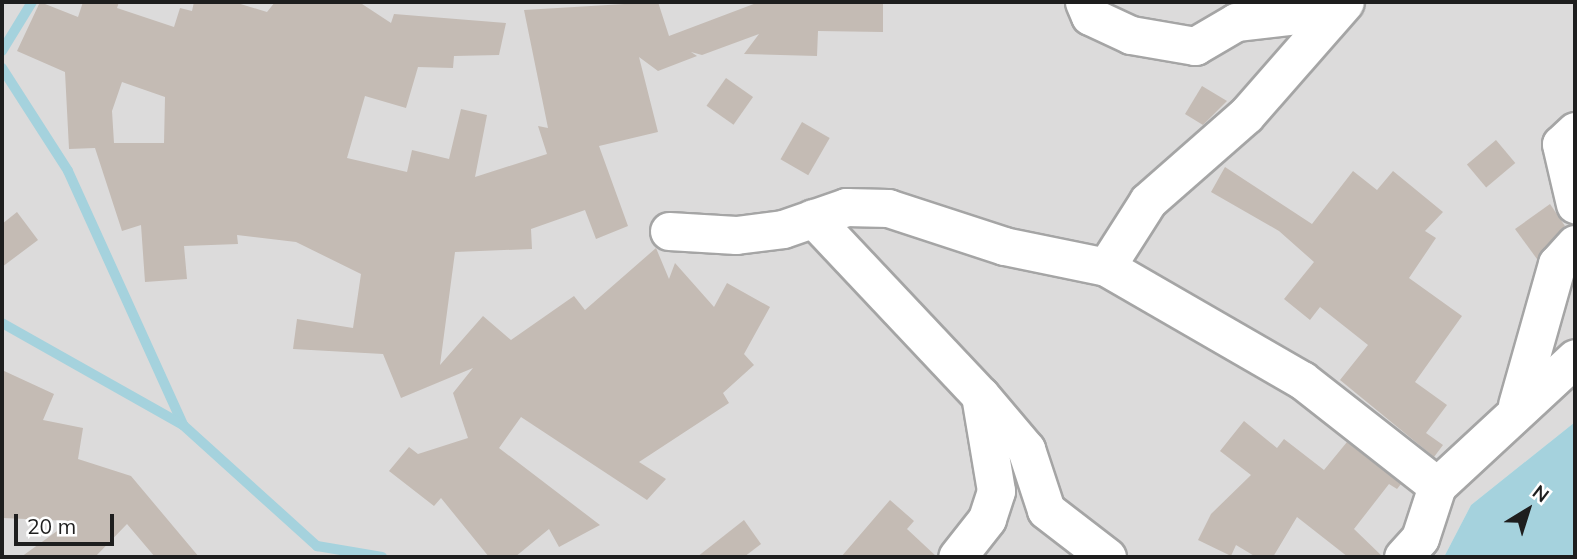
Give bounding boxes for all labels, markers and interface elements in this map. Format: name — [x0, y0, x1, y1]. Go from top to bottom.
north arrow — [1493, 475, 1563, 545]
text: N — [1528, 480, 1554, 507]
scale bar — [18, 500, 117, 544]
text: 20 m — [27, 513, 76, 539]

